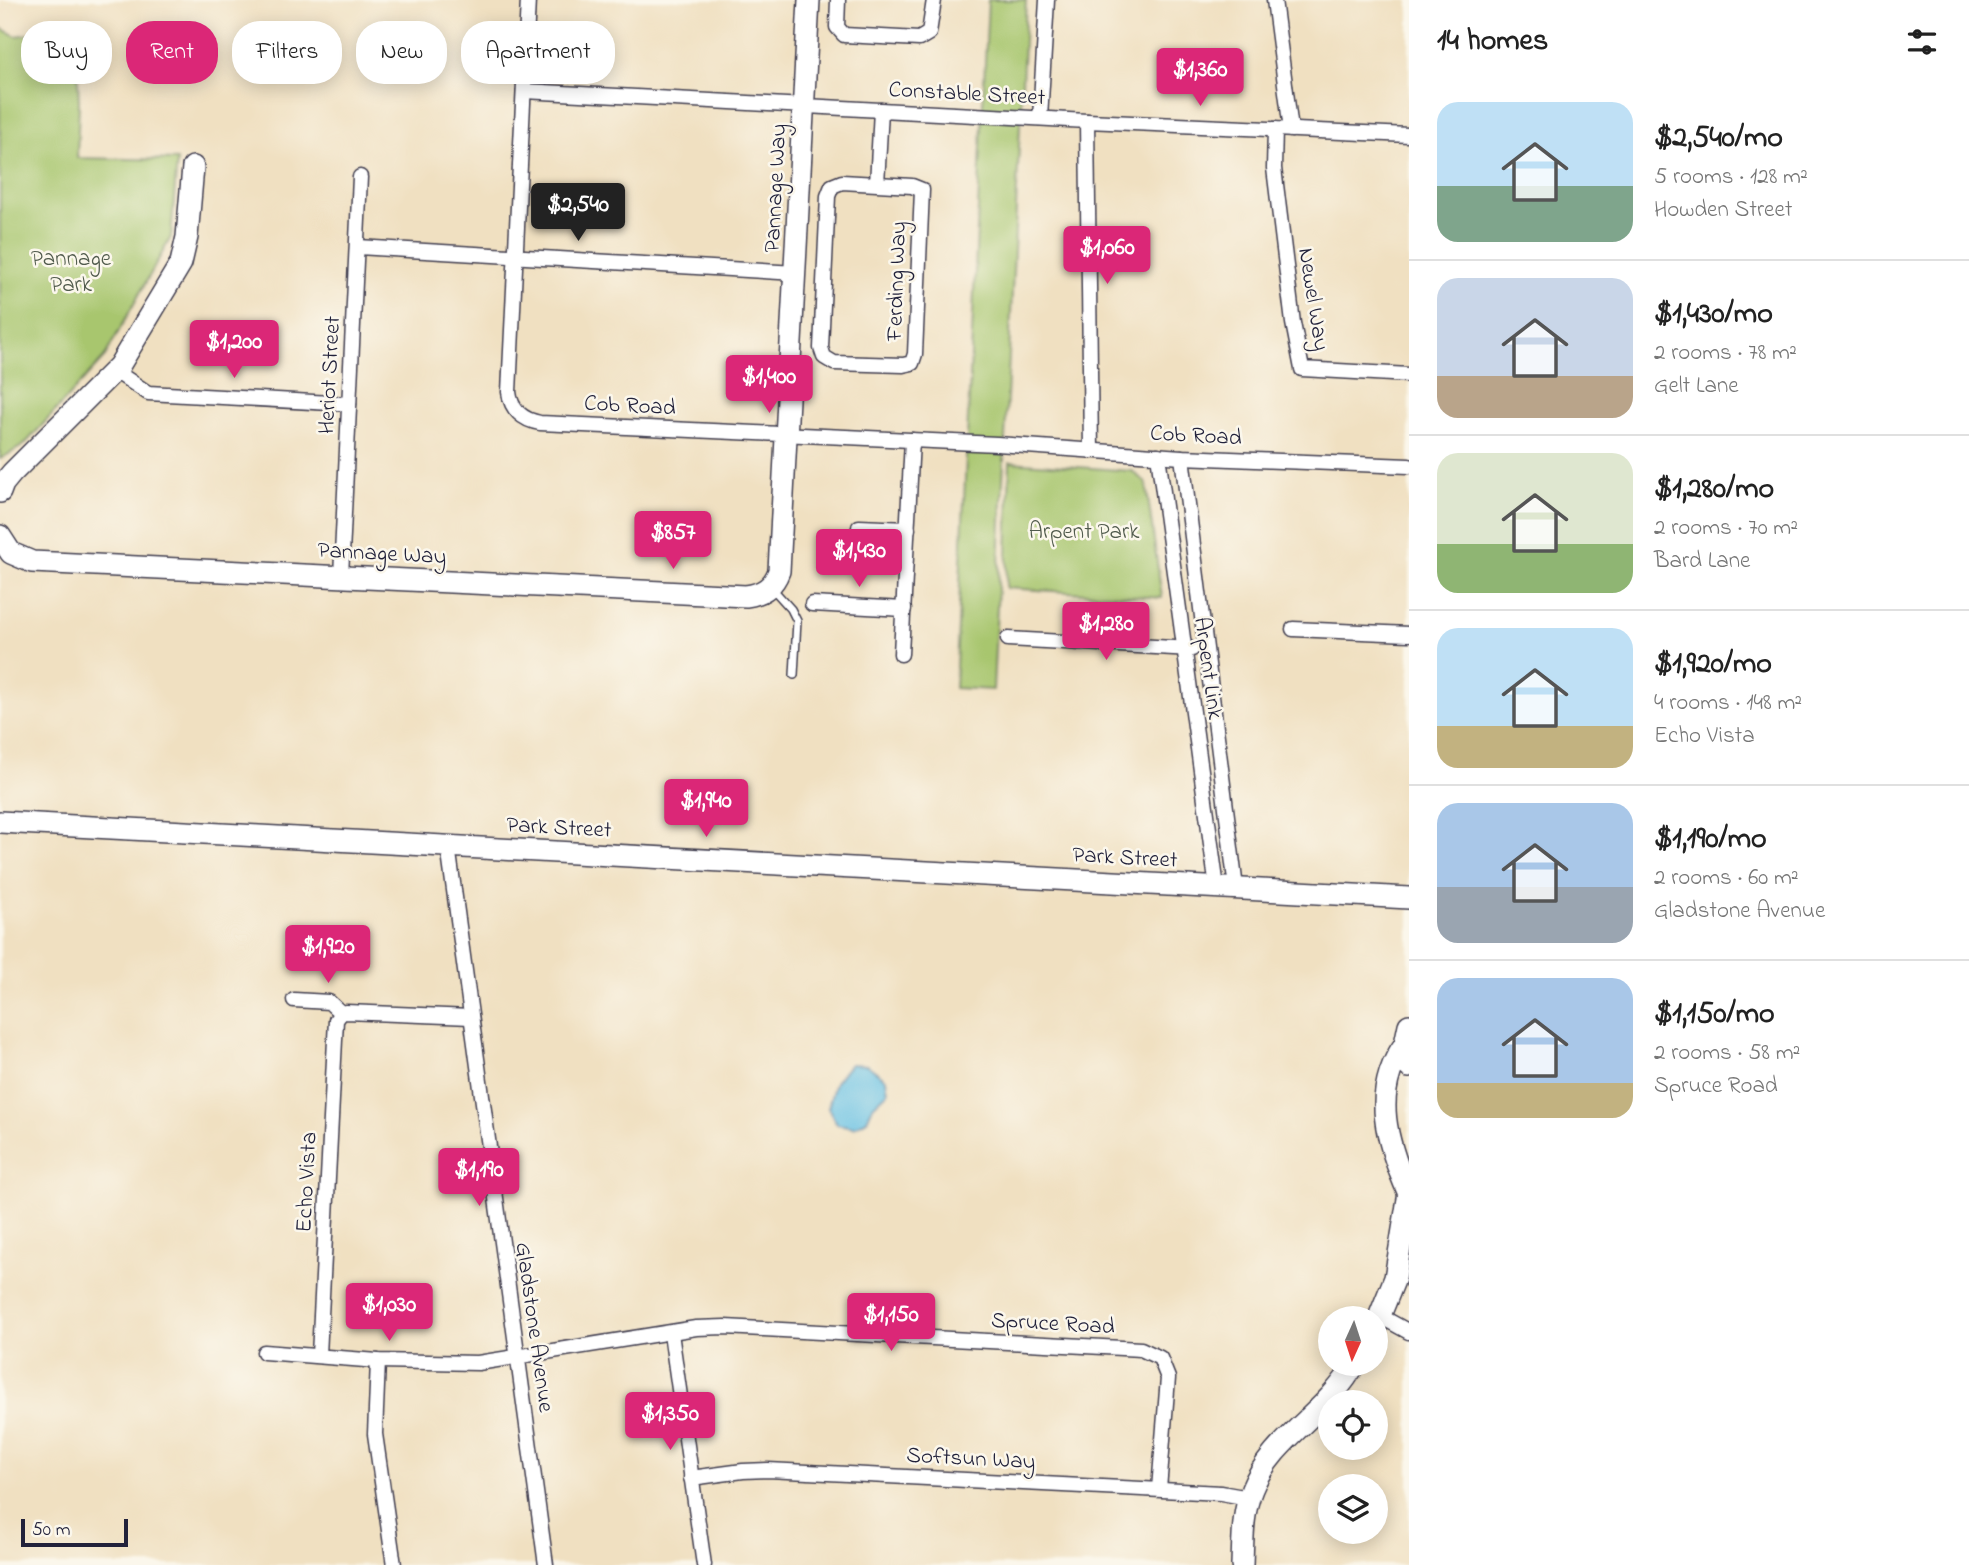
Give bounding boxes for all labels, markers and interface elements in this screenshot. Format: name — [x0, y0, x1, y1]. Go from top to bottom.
text: 14 homes — [1437, 20, 1548, 64]
chip: Buy — [21, 21, 112, 84]
chip: Rent — [126, 21, 218, 84]
chip: Filters — [232, 21, 342, 84]
chip: New — [356, 21, 447, 84]
chip: Apartment — [461, 21, 615, 84]
icon: filters — [1903, 23, 1941, 61]
pin: $1,360 — [1143, 48, 1257, 108]
text: $1,360 — [1173, 54, 1227, 87]
street label: Constable Street — [888, 74, 1046, 115]
text: $2,540/mo — [1654, 117, 1783, 161]
street label: Pannage Way — [757, 123, 798, 253]
icon: home — [1493, 130, 1577, 214]
text: 5 rooms · 128 m² — [1654, 161, 1808, 194]
pin: $2,540 — [521, 184, 635, 243]
text: $2,540 — [547, 189, 609, 222]
text: Howden Street — [1654, 194, 1792, 227]
street label: Ferding Way — [879, 221, 918, 343]
pin: $1,060 — [1050, 226, 1164, 286]
text: $1,060 — [1079, 232, 1135, 265]
park label: Pannage Park — [31, 243, 112, 302]
street label: Newel Way — [1286, 246, 1337, 354]
text: $1,430/mo — [1654, 293, 1773, 337]
icon: home — [1493, 306, 1577, 390]
street label: Heriot Street — [311, 315, 350, 435]
pin: $1,200 — [177, 320, 291, 380]
text: $1,200 — [206, 326, 262, 359]
text: 2 rooms · 78 m² — [1654, 337, 1797, 370]
pin: $1,400 — [712, 356, 826, 415]
text: $1,400 — [742, 361, 796, 394]
text: Gelt Lane — [1654, 370, 1739, 403]
street label: Cob Road — [583, 388, 677, 425]
street label: Cob Road — [1149, 418, 1243, 455]
text: $1,280/mo — [1654, 468, 1774, 512]
icon: home — [1493, 481, 1577, 565]
pin: $857 — [632, 512, 714, 571]
text: 2 rooms · 70 m² — [1654, 512, 1798, 545]
park label: Arpent Park — [1029, 516, 1140, 549]
text: $857 — [650, 517, 696, 550]
pin: $1,430 — [802, 530, 916, 589]
street label: Pannage Way — [317, 535, 447, 576]
text: $1,430 — [832, 535, 886, 568]
text: Bard Lane — [1654, 545, 1750, 578]
pin: $1,280 — [1049, 602, 1163, 662]
text: $1,280 — [1078, 608, 1134, 641]
street label: Arpent Link — [1184, 615, 1231, 723]
text: $1,920/mo — [1654, 643, 1772, 687]
icon: home — [1493, 656, 1577, 740]
text: 4 rooms · 148 m² — [1654, 687, 1802, 720]
text: Echo Vista — [1654, 720, 1755, 753]
pin: $1,940 — [649, 780, 763, 839]
text: $1,940 — [680, 785, 732, 818]
street label: Park Street — [505, 809, 613, 848]
text: $1,190/mo — [1654, 818, 1767, 862]
icon: home — [1493, 831, 1577, 915]
street label: Park Street — [1071, 839, 1179, 878]
text: 2 rooms · 60 m² — [1654, 862, 1799, 895]
text: Gladstone Avenue — [1654, 895, 1825, 928]
pin: $1,920 — [271, 926, 385, 985]
text: $1,920 — [301, 931, 355, 964]
text: $1,150/mo — [1654, 993, 1775, 1037]
icon: home — [1493, 1006, 1577, 1090]
text: 2 rooms · 58 m² — [1654, 1037, 1800, 1070]
text: Spruce Road — [1654, 1070, 1778, 1103]
street label: Echo Vista — [288, 1131, 327, 1233]
pin: $1,190 — [422, 1148, 536, 1208]
text: $1,190 — [454, 1154, 504, 1187]
street label: Gladstone Avenue — [505, 1240, 562, 1415]
pin: $1,030 — [332, 1284, 446, 1343]
text: $1,030 — [362, 1289, 416, 1322]
pin: $1,150 — [834, 1294, 948, 1353]
text: $1,150 — [863, 1299, 919, 1332]
street label: Spruce Road — [990, 1305, 1116, 1344]
north arrow — [1318, 1306, 1388, 1376]
map controls — [1318, 1306, 1388, 1544]
button: locate — [1318, 1390, 1388, 1460]
pin: $1,350 — [613, 1392, 727, 1452]
text: $1,350 — [641, 1398, 699, 1431]
street label: Softsun Way — [905, 1440, 1036, 1481]
button: layers — [1318, 1474, 1388, 1544]
scale bar — [21, 1516, 128, 1548]
text: 50 m — [32, 1517, 71, 1544]

